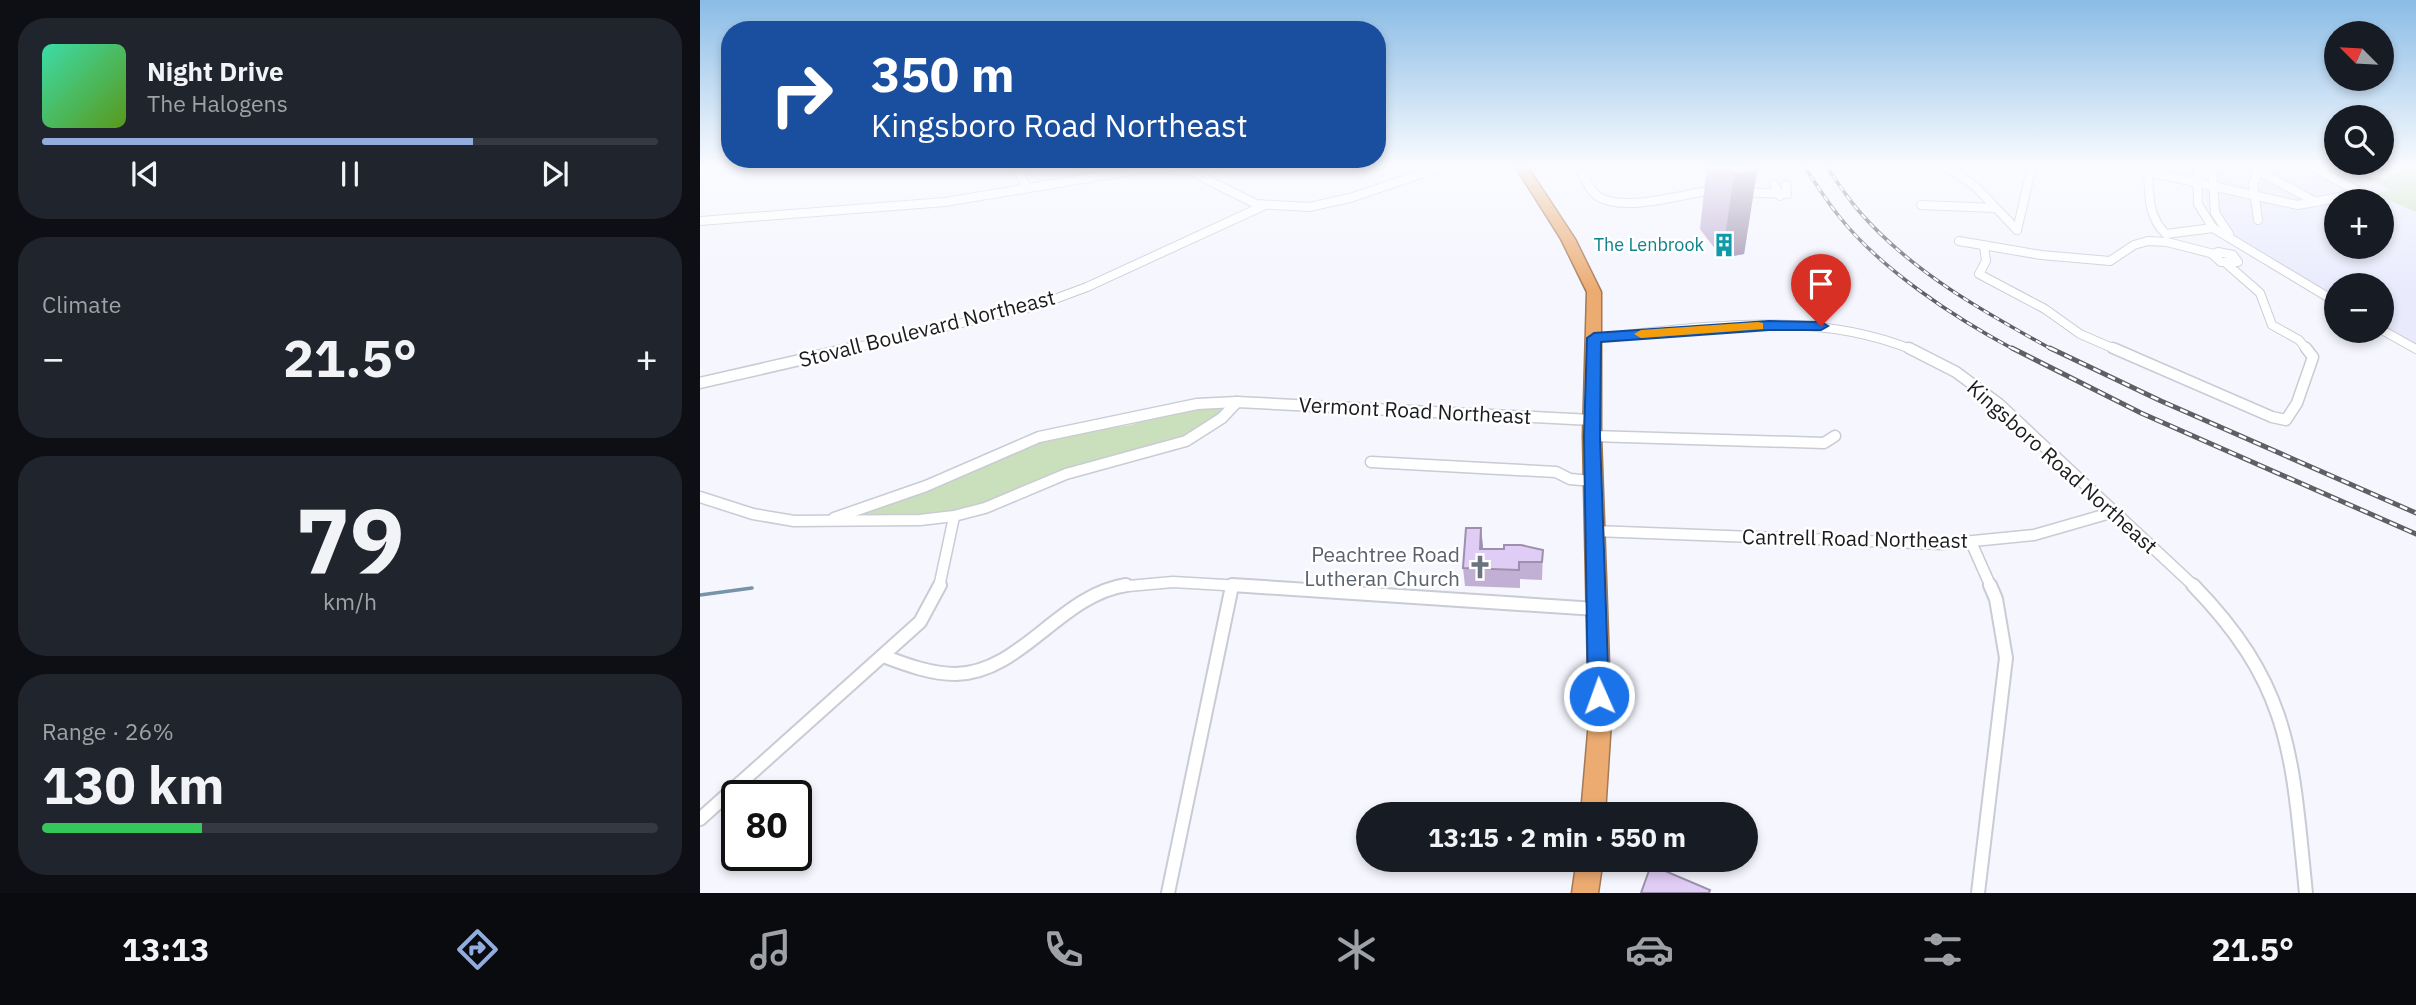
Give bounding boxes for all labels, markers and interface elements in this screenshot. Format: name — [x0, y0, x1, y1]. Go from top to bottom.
north arrow — [2324, 21, 2394, 91]
map controls — [2324, 21, 2394, 343]
text: 350 m — [871, 42, 1015, 105]
icon: right — [756, 49, 847, 140]
text: Night Drive — [147, 54, 284, 88]
text: The Halogens — [147, 88, 288, 118]
text: Kingsboro Road Northeast — [871, 104, 1248, 146]
button: search — [2324, 105, 2394, 175]
icon: previous — [126, 155, 164, 193]
icon: pause — [331, 155, 369, 193]
icon: next — [536, 155, 574, 193]
button: + — [2324, 189, 2394, 259]
building icon: The Lenbrook — [1710, 231, 1738, 259]
place label: The Lenbrook — [1594, 233, 1705, 256]
pin — [1791, 254, 1851, 326]
icon: arrive — [1802, 265, 1840, 303]
button: − — [2324, 273, 2394, 343]
street label: Stovall Boulevard Northeast — [796, 283, 1058, 373]
text: Climate — [42, 289, 121, 319]
text: 21.5° — [283, 324, 417, 391]
text: − — [42, 333, 65, 382]
text: + — [635, 333, 658, 382]
street label: Kingsboro Road Northeast — [1961, 373, 2164, 559]
street label: Vermont Road Northeast — [1298, 390, 1532, 430]
text: 79 — [295, 481, 405, 599]
street label: Cantrell Road Northeast — [1742, 522, 1968, 554]
place label: Peachtree Road Lutheran Church — [1304, 540, 1460, 592]
church icon: Peachtree Road Lutheran Church — [1466, 553, 1494, 581]
text: km/h — [323, 586, 377, 616]
position arrow — [1562, 659, 1636, 733]
text: Range · 26% — [42, 716, 174, 746]
text: 130 km — [42, 751, 224, 818]
speed limit sign: 80 — [721, 780, 812, 871]
text: 13:15 · 2 min · 550 m — [1428, 820, 1686, 854]
icon: directions — [453, 925, 502, 974]
icon: music — [746, 925, 795, 974]
icon: phone — [1039, 925, 1088, 974]
icon: climate — [1332, 925, 1381, 974]
icon: car — [1625, 925, 1674, 974]
icon: filters — [1918, 925, 1967, 974]
text: 13:13 — [122, 928, 209, 970]
text: 21.5° — [2211, 928, 2294, 970]

